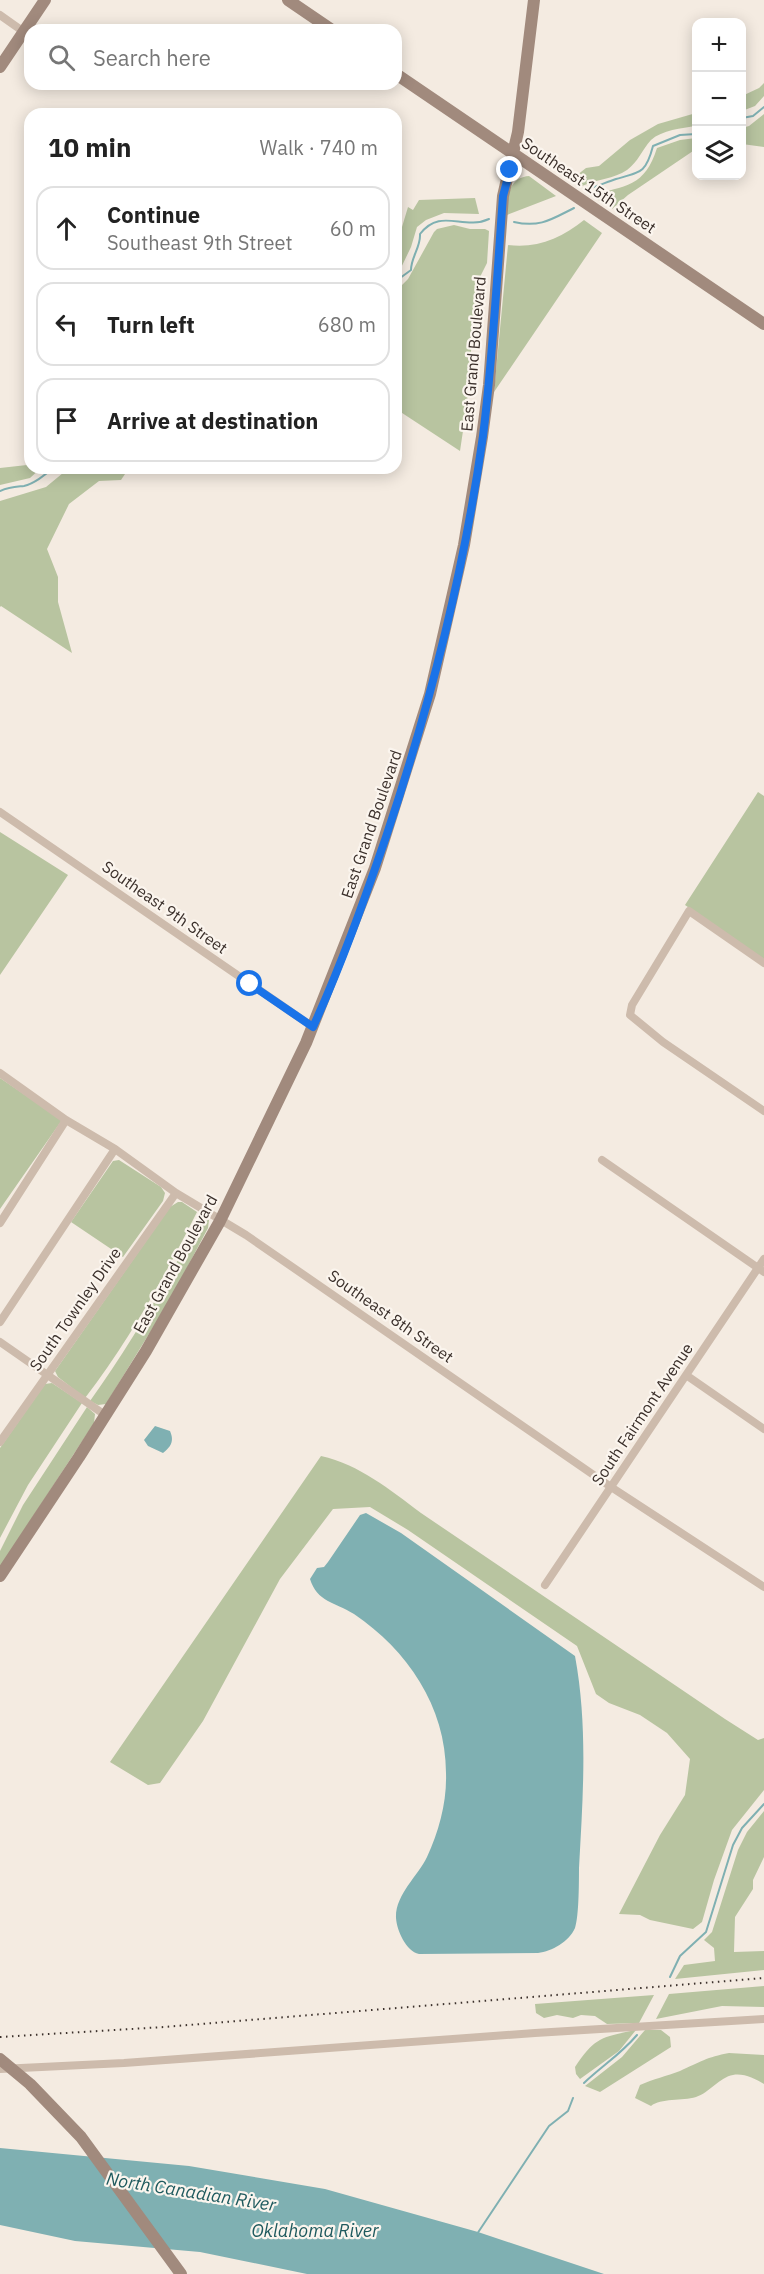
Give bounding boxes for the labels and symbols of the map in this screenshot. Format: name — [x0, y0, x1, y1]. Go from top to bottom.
street label: Southeast 15th Street — [518, 133, 660, 237]
route end — [496, 156, 522, 182]
street label: East Grand Boulevard — [456, 276, 490, 432]
street label: East Grand Boulevard — [336, 747, 406, 901]
street label: Southeast 9th Street — [98, 856, 232, 958]
route start — [236, 970, 262, 996]
street label: East Grand Boulevard — [129, 1191, 221, 1337]
street label: South Townley Drive — [25, 1243, 125, 1375]
street label: Southeast 8th Street — [324, 1265, 458, 1367]
street label: South Fairmont Avenue — [587, 1339, 697, 1489]
water label: North Canadian River — [105, 2167, 278, 2216]
water label: Oklahoma River — [251, 2219, 379, 2242]

